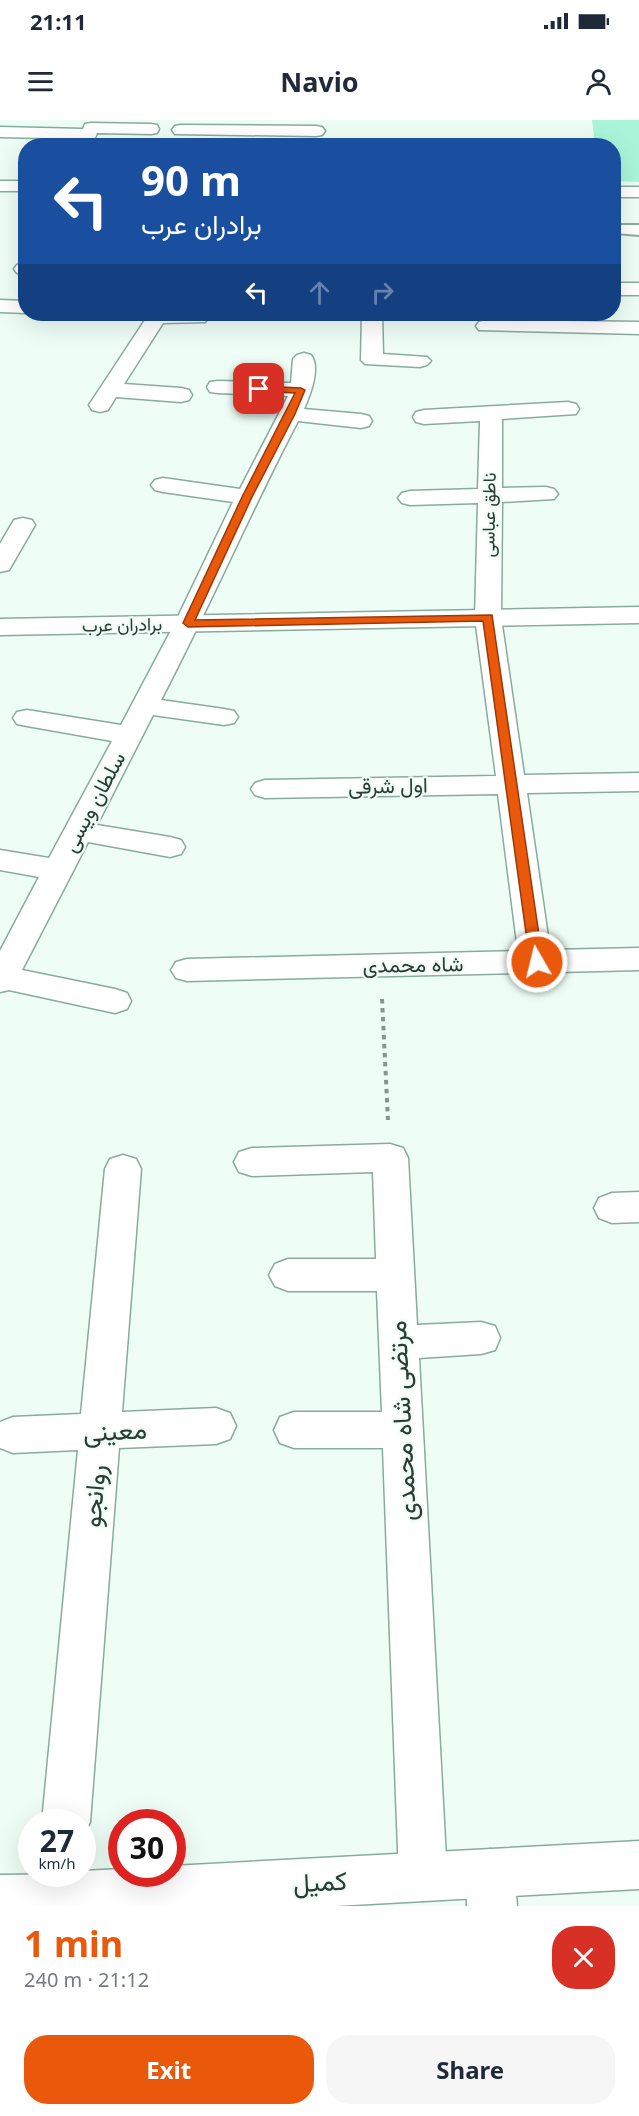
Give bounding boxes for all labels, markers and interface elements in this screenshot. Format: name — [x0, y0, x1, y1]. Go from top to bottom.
text: 21:11 — [30, 6, 87, 36]
text: Navio — [280, 63, 359, 100]
icon: menu — [24, 65, 57, 98]
icon: person — [582, 65, 615, 98]
text: 90 m — [141, 151, 241, 208]
icon: left — [42, 162, 120, 240]
text: برادران عرب — [141, 205, 262, 242]
icon: left — [240, 276, 273, 309]
icon: ahead — [303, 276, 336, 309]
icon: right — [366, 276, 399, 309]
pin — [233, 363, 284, 414]
icon: arrive — [242, 372, 275, 405]
street label: ناطق عباسی — [475, 472, 501, 558]
street label: برادران عرب — [82, 611, 162, 637]
street label: سلطان ویسی — [55, 746, 131, 857]
street label: اول شرقی — [348, 770, 428, 800]
position arrow — [505, 930, 569, 994]
street label: شاه محمدی — [362, 949, 464, 979]
street label: مرتضی شاه محمدی — [378, 1320, 424, 1522]
street label: معینی — [82, 1410, 148, 1450]
street label: روانجو — [72, 1463, 114, 1529]
speed limit sign: 30 — [108, 1809, 186, 1887]
text: 27 — [40, 1820, 74, 1861]
text: km/h — [39, 1853, 75, 1873]
street label: کمیل — [292, 1862, 348, 1900]
text: 1 min — [24, 1919, 123, 1968]
button: close — [552, 1926, 615, 1989]
text: 240 m · 21:12 — [24, 1966, 149, 1993]
button: Exit — [24, 2035, 314, 2104]
button: Share — [326, 2035, 615, 2104]

